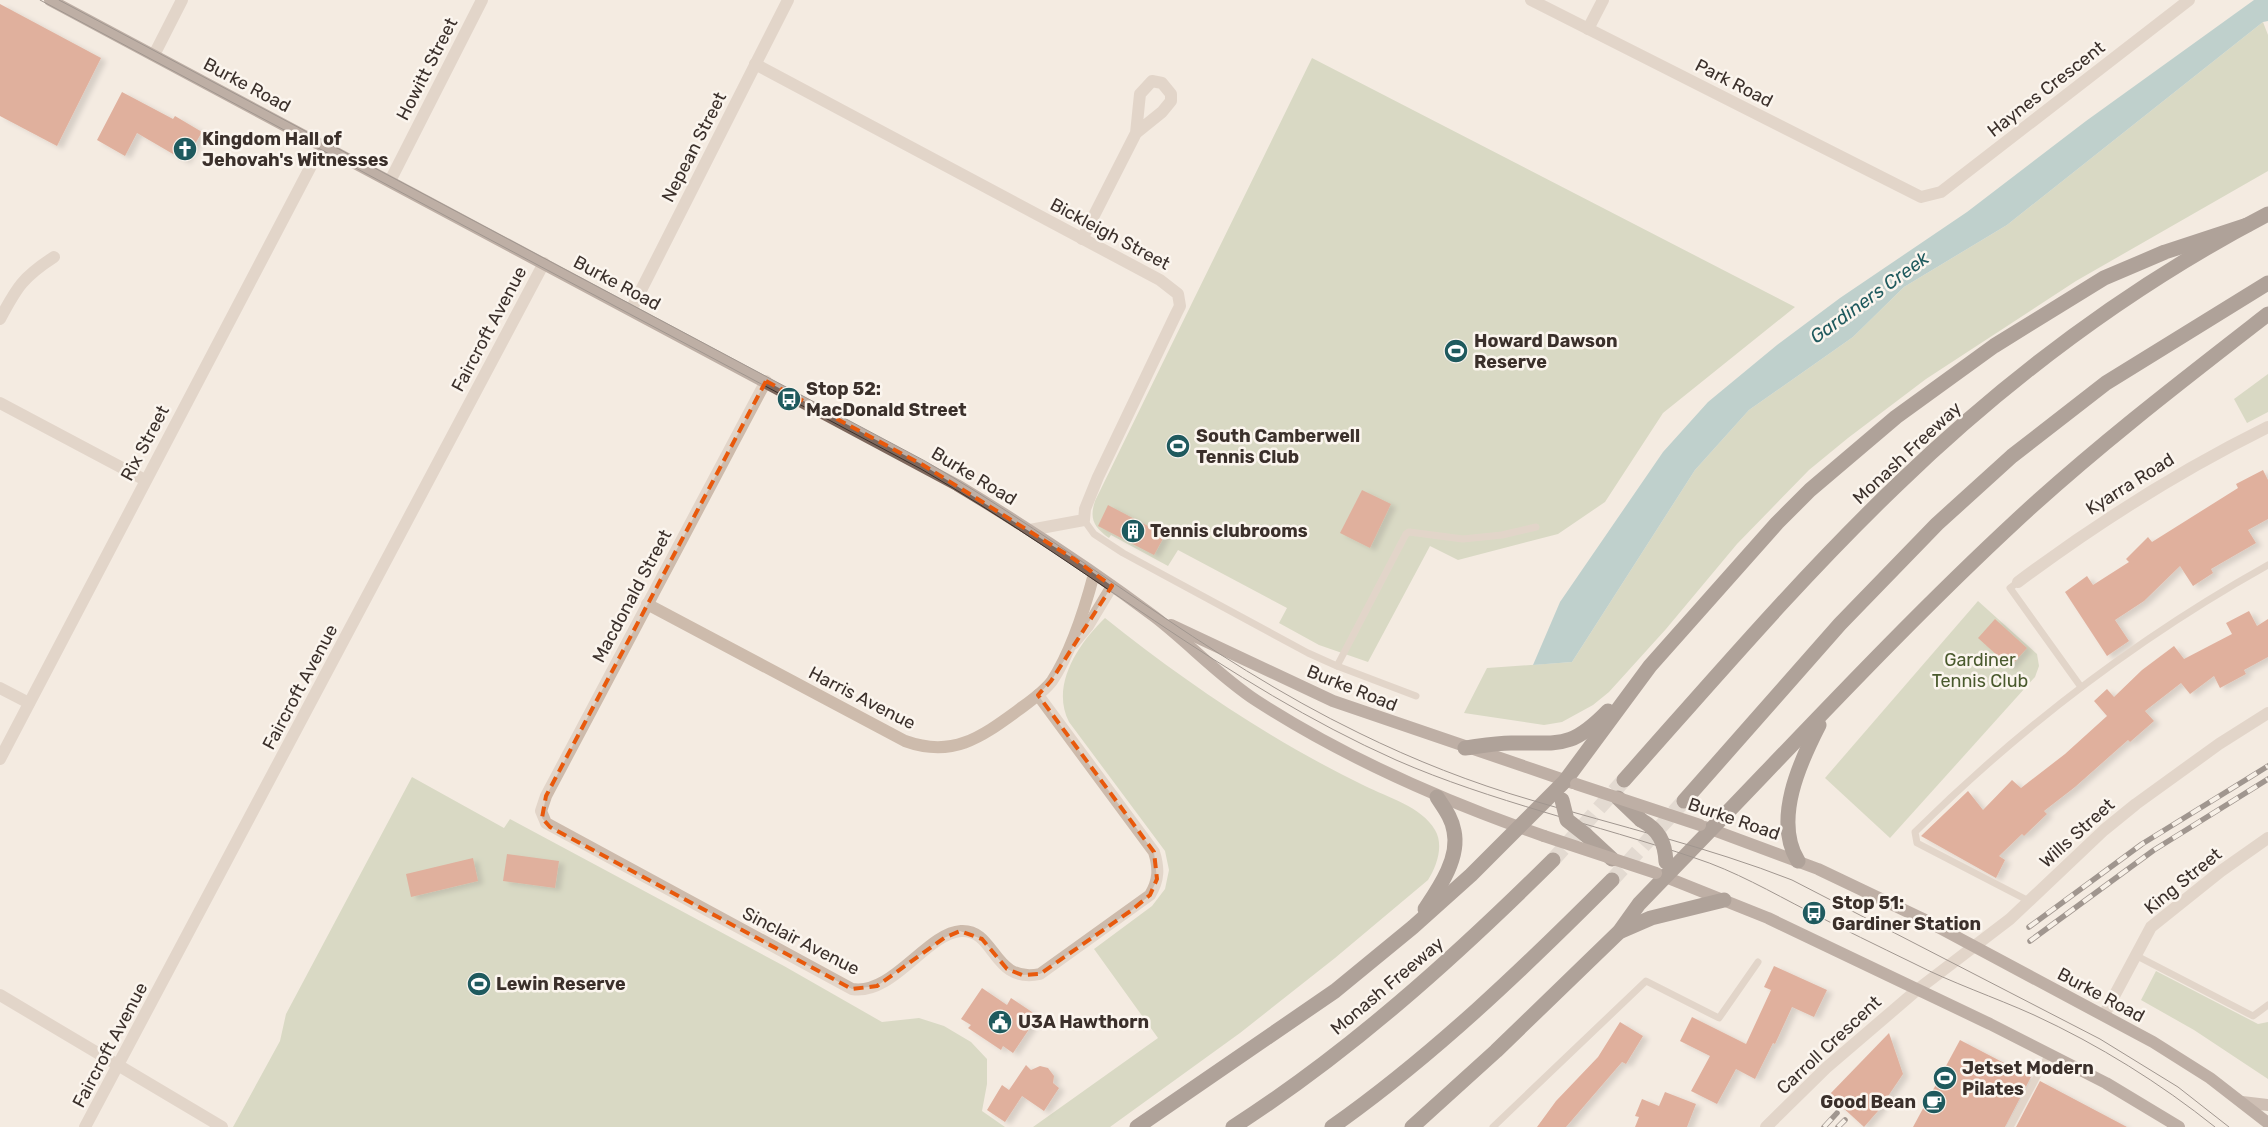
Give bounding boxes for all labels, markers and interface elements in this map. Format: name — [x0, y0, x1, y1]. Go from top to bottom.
street label: Howitt Street — [392, 14, 462, 124]
street label: Haynes Crescent — [1983, 36, 2109, 142]
street label: Burke Road — [200, 53, 294, 117]
street label: Park Road — [1691, 54, 1777, 112]
street label: Nepean Street — [657, 88, 731, 206]
place label: Kingdom Hall of Jehovah's Witnesses — [202, 128, 388, 171]
church icon: Kingdom Hall of Jehovah's Witnesses — [172, 136, 198, 162]
street label: Bickleigh Street — [1046, 193, 1174, 275]
water label: Gardiners Creek — [1805, 246, 1934, 348]
street label: Burke Road — [570, 251, 664, 315]
street label: Faircroft Avenue — [447, 263, 531, 395]
place label: Howard Dawson Reserve — [1474, 330, 1618, 373]
sports icon: Howard Dawson Reserve — [1443, 338, 1469, 364]
place label: Stop 52: MacDonald Street — [806, 378, 967, 421]
bus stop icon: Stop 52: MacDonald Street — [776, 386, 802, 412]
street label: Monash Freeway — [1848, 397, 1966, 509]
street label: Rix Street — [116, 402, 174, 484]
place label: South Camberwell Tennis Club — [1196, 425, 1360, 468]
sports icon: South Camberwell Tennis Club — [1165, 433, 1191, 459]
street label: Burke Road — [927, 442, 1021, 510]
street label: Kyarra Road — [2082, 448, 2178, 520]
building icon: Tennis clubrooms — [1120, 518, 1146, 544]
place label: Tennis clubrooms — [1150, 520, 1308, 542]
street label: Macdonald Street — [588, 526, 676, 666]
street label: Faircroft Avenue — [258, 621, 342, 753]
park label: Gardiner Tennis Club — [1932, 649, 2028, 692]
street label: Burke Road — [1304, 660, 1400, 716]
street label: Harris Avenue — [805, 662, 919, 734]
street label: Burke Road — [1685, 793, 1783, 845]
street label: Wills Street — [2035, 794, 2119, 872]
street label: King Street — [2140, 843, 2226, 919]
place label: Stop 51: Gardiner Station — [1832, 892, 1981, 935]
bus stop icon: Stop 51: Gardiner Station — [1801, 900, 1827, 926]
street label: Sinclair Avenue — [739, 902, 863, 980]
street label: Monash Freeway — [1326, 932, 1448, 1040]
street label: Burke Road — [2054, 963, 2148, 1027]
sports icon: Lewin Reserve — [466, 971, 492, 997]
place label: Lewin Reserve — [496, 973, 626, 995]
street label: Faircroft Avenue — [68, 979, 152, 1111]
street label: Carroll Crescent — [1772, 991, 1886, 1099]
public building icon: U3A Hawthorn — [987, 1009, 1013, 1035]
place label: U3A Hawthorn — [1018, 1011, 1149, 1033]
place label: Jetset Modern Pilates — [1962, 1057, 2094, 1100]
sports icon: Jetset Modern Pilates — [1932, 1065, 1958, 1091]
cafe icon: Good Bean — [1921, 1089, 1947, 1115]
place label: Good Bean — [1820, 1091, 1916, 1113]

